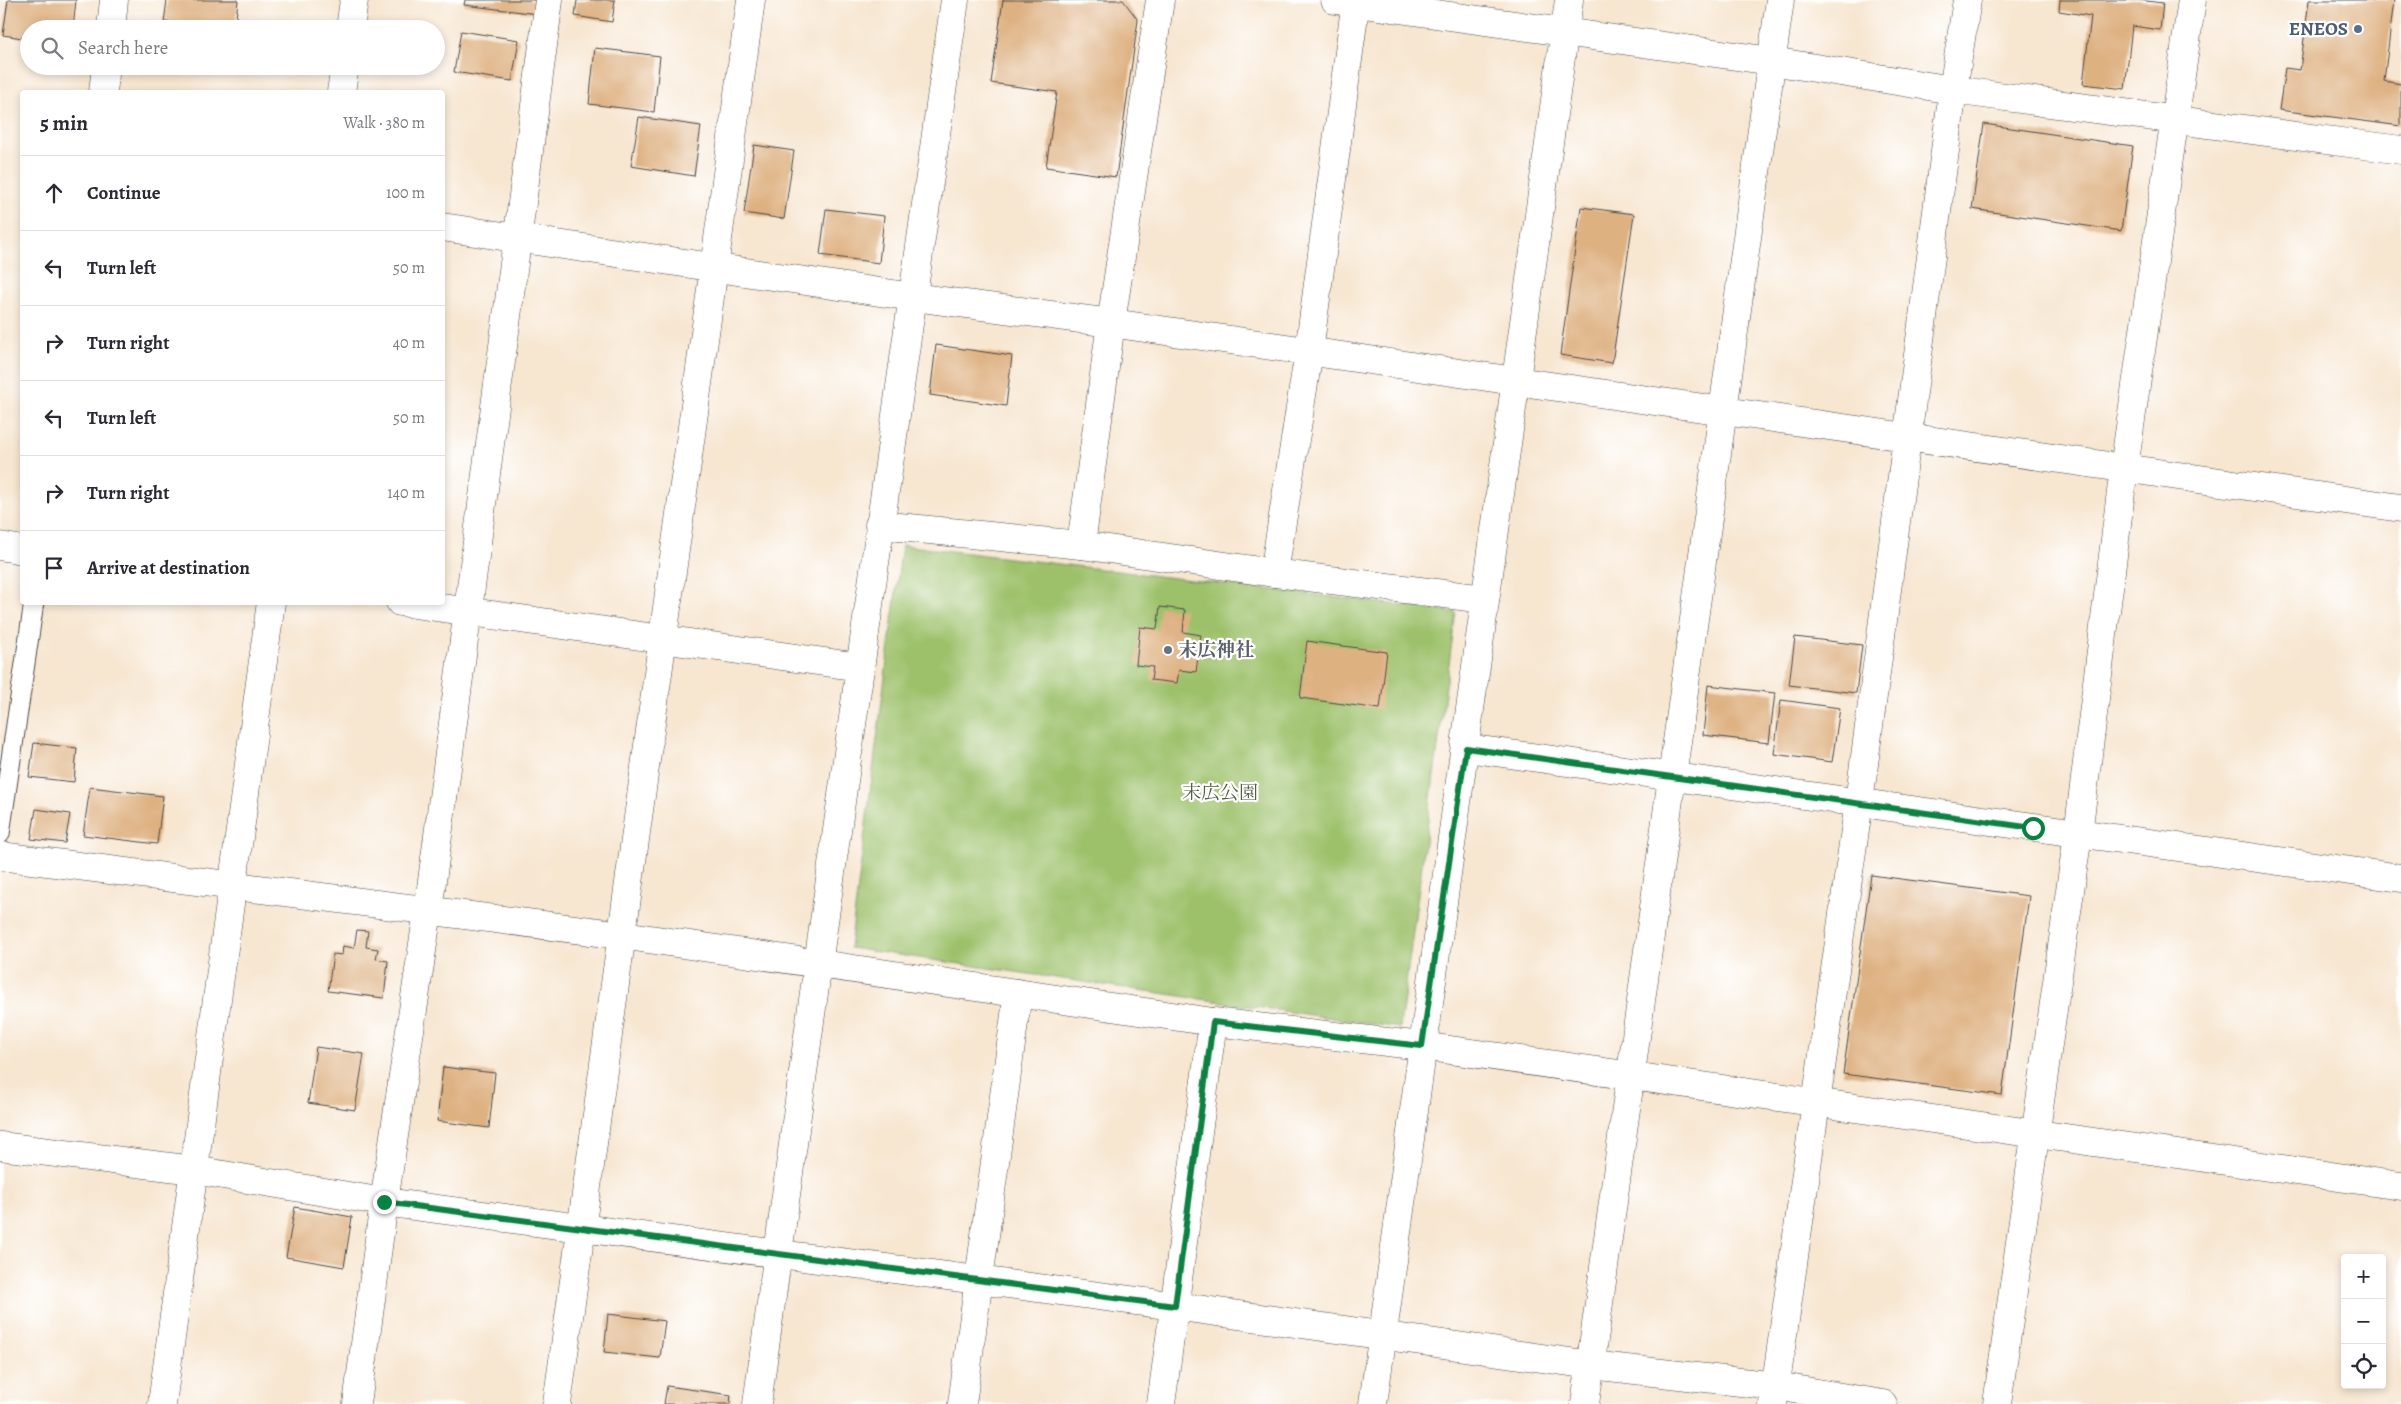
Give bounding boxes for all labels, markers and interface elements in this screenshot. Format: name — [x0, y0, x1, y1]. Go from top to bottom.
place label: ENEOS — [2289, 16, 2348, 42]
search box — [20, 20, 445, 75]
marker: ENEOS — [2352, 23, 2364, 35]
icon: search — [38, 34, 66, 62]
text: Search here — [78, 35, 168, 61]
text: 5 min — [40, 109, 88, 137]
text: Walk · 380 m — [343, 112, 425, 134]
icon: ahead — [40, 179, 68, 207]
text: Continue — [87, 180, 161, 206]
text: 100 m — [386, 182, 425, 204]
icon: left — [40, 254, 68, 282]
text: Turn left — [87, 255, 156, 281]
text: 50 m — [393, 257, 425, 279]
icon: right — [40, 329, 68, 357]
text: Turn right — [87, 330, 169, 356]
text: 40 m — [393, 332, 425, 354]
icon: left — [40, 404, 68, 432]
text: Turn left — [87, 405, 156, 431]
text: 50 m — [393, 407, 425, 429]
icon: right — [40, 479, 68, 507]
text: Turn right — [87, 480, 169, 506]
text: 140 m — [387, 482, 425, 504]
icon: arrive — [40, 554, 68, 582]
text: Arrive at destination — [87, 555, 250, 581]
place label: 末広神社 — [1178, 637, 1254, 663]
marker: 末広神社 — [1162, 644, 1174, 656]
park label: 末広公園 — [1182, 780, 1258, 806]
route start — [2022, 817, 2045, 840]
route end — [373, 1191, 396, 1214]
map controls — [2341, 1254, 2386, 1389]
button: + — [2341, 1254, 2386, 1299]
button: − — [2341, 1299, 2386, 1344]
button: locate — [2341, 1344, 2386, 1389]

